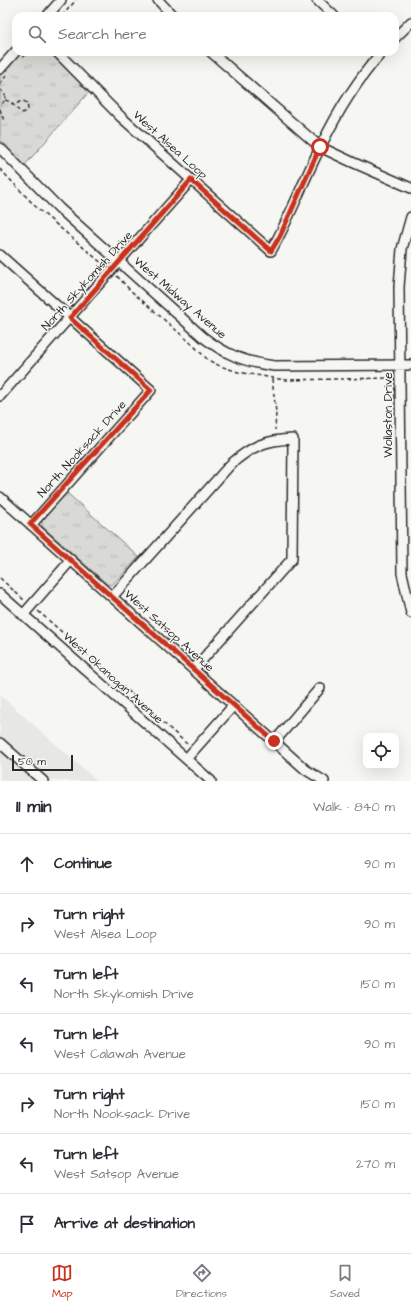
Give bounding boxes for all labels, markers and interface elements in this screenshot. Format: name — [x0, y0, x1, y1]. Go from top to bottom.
search box — [12, 12, 399, 56]
icon: search — [26, 23, 48, 45]
text: Search here — [58, 24, 147, 45]
street label: West Alsea Loop — [129, 107, 211, 183]
route start — [311, 138, 329, 156]
street label: North Skykomish Drive — [37, 227, 138, 335]
street label: West Midway Avenue — [129, 253, 230, 344]
street label: Wollaston Drive — [380, 372, 397, 458]
street label: North Nooksack Drive — [34, 396, 131, 501]
street label: West Satsop Avenue — [120, 586, 218, 676]
street label: West Okanogan Avenue — [58, 628, 167, 729]
route end — [265, 732, 283, 750]
map controls — [363, 733, 399, 769]
button: locate — [363, 733, 399, 769]
scale bar — [12, 753, 73, 772]
text: 50 m — [18, 754, 46, 769]
text: 11 min — [16, 795, 51, 819]
text: Walk · 840 m — [313, 798, 395, 816]
icon: ahead — [16, 853, 38, 875]
text: Continue — [54, 853, 112, 874]
text: 90 m — [364, 855, 395, 873]
text: Turn right — [54, 904, 125, 925]
icon: right — [16, 913, 38, 935]
text: 90 m — [364, 915, 395, 933]
text: West Alsea Loop — [54, 925, 157, 943]
text: Turn left — [54, 964, 118, 985]
icon: left — [16, 973, 38, 995]
text: 150 m — [361, 975, 395, 993]
text: North Skykomish Drive — [54, 985, 194, 1003]
text: Turn left — [54, 1024, 118, 1045]
icon: left — [16, 1033, 38, 1055]
text: 90 m — [364, 1035, 395, 1053]
text: West Calawah Avenue — [54, 1045, 186, 1063]
text: Turn right — [54, 1084, 125, 1105]
icon: right — [16, 1093, 38, 1115]
text: 150 m — [361, 1095, 395, 1113]
text: North Nooksack Drive — [54, 1105, 190, 1123]
text: Turn left — [54, 1144, 118, 1165]
icon: left — [16, 1153, 38, 1175]
text: 270 m — [356, 1155, 395, 1173]
text: West Satsop Avenue — [54, 1165, 179, 1183]
icon: arrive — [16, 1213, 38, 1235]
text: Arrive at destination — [54, 1213, 195, 1234]
tab: Map — [51, 1262, 73, 1301]
tab: Directions — [176, 1262, 227, 1301]
tab: Saved — [330, 1262, 360, 1301]

